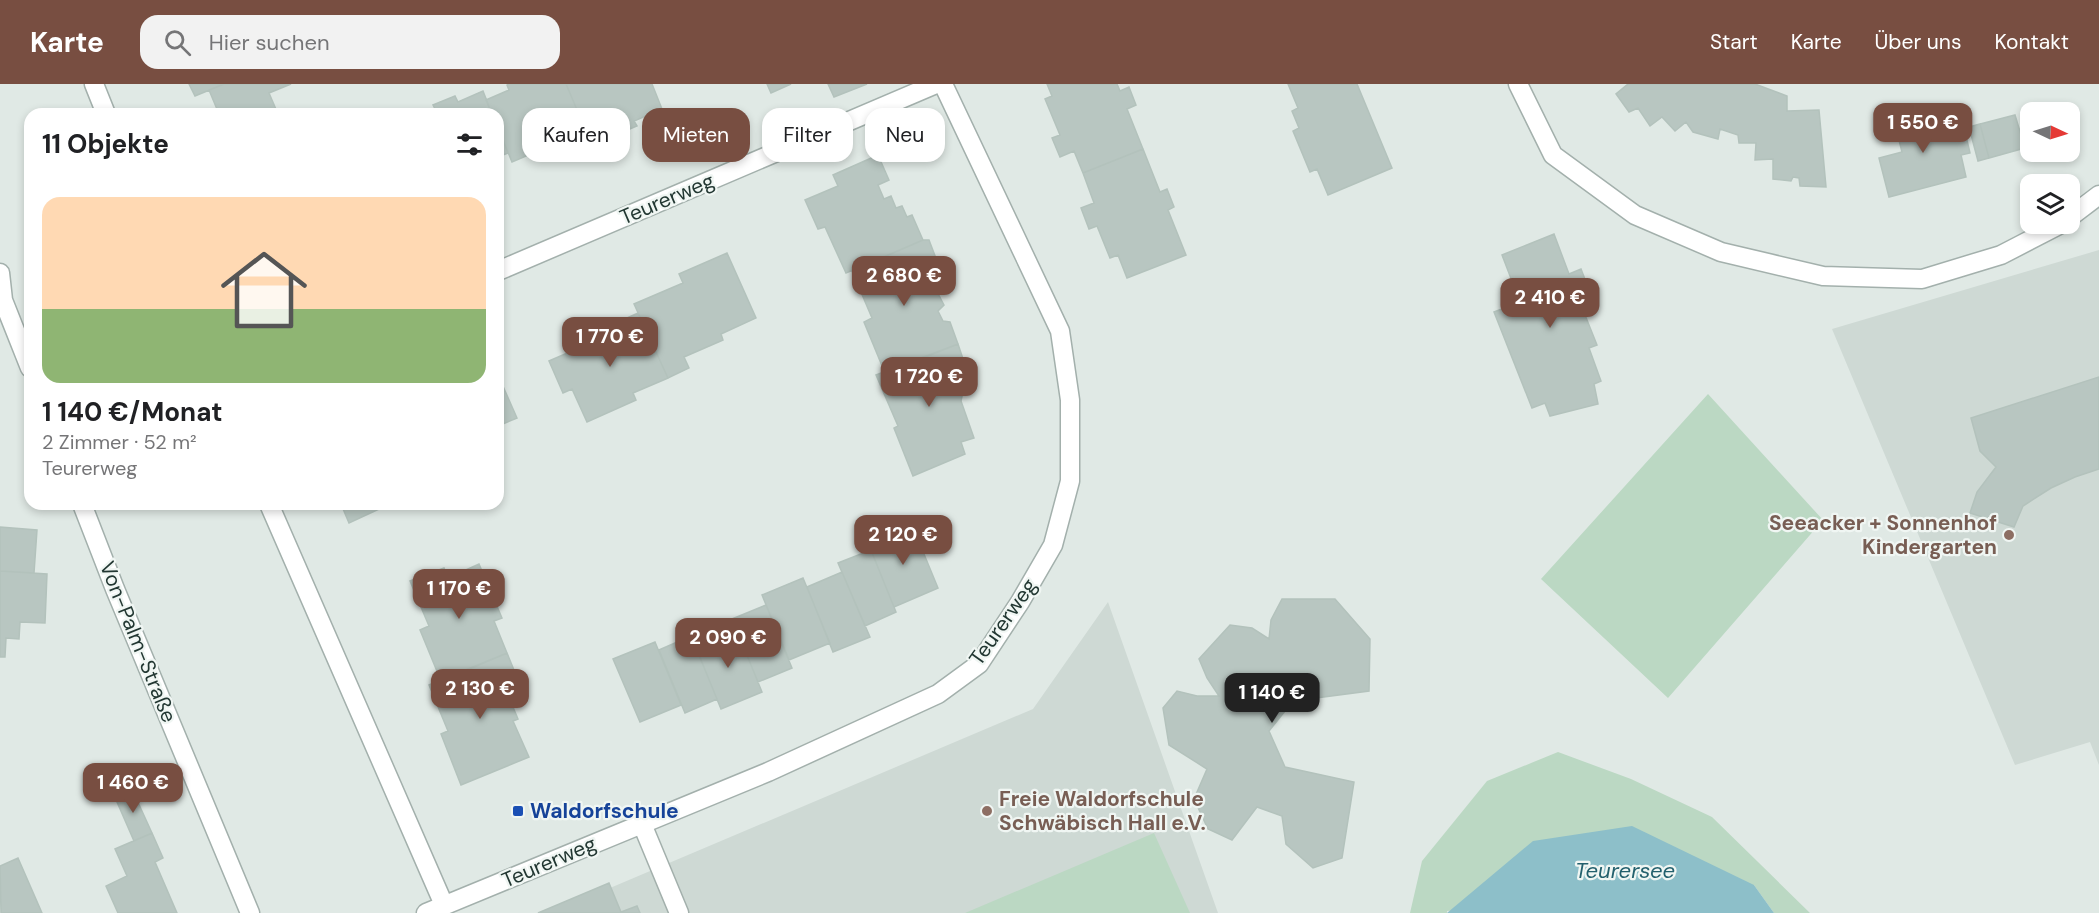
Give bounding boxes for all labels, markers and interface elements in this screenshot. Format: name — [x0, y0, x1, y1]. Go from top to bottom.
search box — [140, 15, 560, 69]
text: Karte — [30, 24, 104, 61]
icon: search — [161, 26, 194, 59]
text: Hier suchen — [209, 28, 330, 57]
text: Start — [1710, 28, 1758, 56]
text: Karte — [1791, 28, 1842, 56]
text: Über uns — [1875, 28, 1961, 56]
text: Kontakt — [1994, 28, 2069, 56]
north arrow — [2020, 102, 2080, 162]
map controls — [2020, 102, 2080, 234]
pin: 1 550 € — [1868, 103, 1978, 154]
chip: Kaufen — [522, 108, 630, 162]
chip: Mieten — [642, 108, 750, 162]
chip: Filter — [762, 108, 853, 162]
chip: Neu — [865, 108, 945, 162]
text: 1 550 € — [1887, 109, 1959, 135]
text: 11 Objekte — [42, 127, 169, 161]
icon: filters — [453, 128, 486, 161]
street label: Teurerweg — [615, 166, 719, 231]
button: layers — [2020, 174, 2080, 234]
icon: home — [210, 236, 318, 344]
pin: 2 680 € — [849, 256, 959, 307]
text: 2 680 € — [866, 262, 942, 288]
pin: 2 410 € — [1495, 278, 1605, 329]
text: 2 410 € — [1514, 284, 1586, 310]
pin: 1 770 € — [555, 317, 665, 368]
text: 1 770 € — [576, 323, 644, 349]
pin: 1 720 € — [874, 357, 984, 408]
text: 1 720 € — [895, 363, 963, 389]
text: 1 140 €/Monat — [42, 395, 223, 429]
text: 2 Zimmer · 52 m² — [42, 429, 197, 455]
text: Teurerweg — [42, 455, 137, 481]
place label: Seeacker + Sonnenhof Kindergarten — [1769, 509, 1997, 561]
pin: 2 120 € — [848, 515, 958, 566]
text: 2 120 € — [868, 521, 938, 547]
marker: Seeacker + Sonnenhof Kindergarten — [2002, 528, 2016, 542]
street label: Von-Palm-Straße — [93, 557, 183, 727]
pin: 1 170 € — [404, 569, 514, 620]
street label: Teurerweg — [963, 573, 1043, 671]
text: 1 170 € — [427, 575, 491, 601]
pin: 2 090 € — [673, 618, 783, 669]
text: 2 090 € — [689, 624, 767, 650]
pin: 2 130 € — [425, 669, 535, 720]
pin: 1 140 € — [1217, 673, 1327, 724]
text: 2 130 € — [445, 675, 515, 701]
text: 1 140 € — [1239, 679, 1305, 705]
pin: 1 460 € — [78, 763, 188, 814]
text: 1 460 € — [97, 769, 169, 795]
place label: Freie Waldorfschule Schwäbisch Hall e.V. — [999, 785, 1206, 837]
place label: Waldorfschule — [530, 797, 679, 825]
marker: Waldorfschule — [511, 804, 525, 818]
marker: Freie Waldorfschule Schwäbisch Hall e.V. — [980, 804, 994, 818]
street label: Teurerweg — [497, 829, 601, 894]
water label: Teurersee — [1575, 856, 1675, 885]

